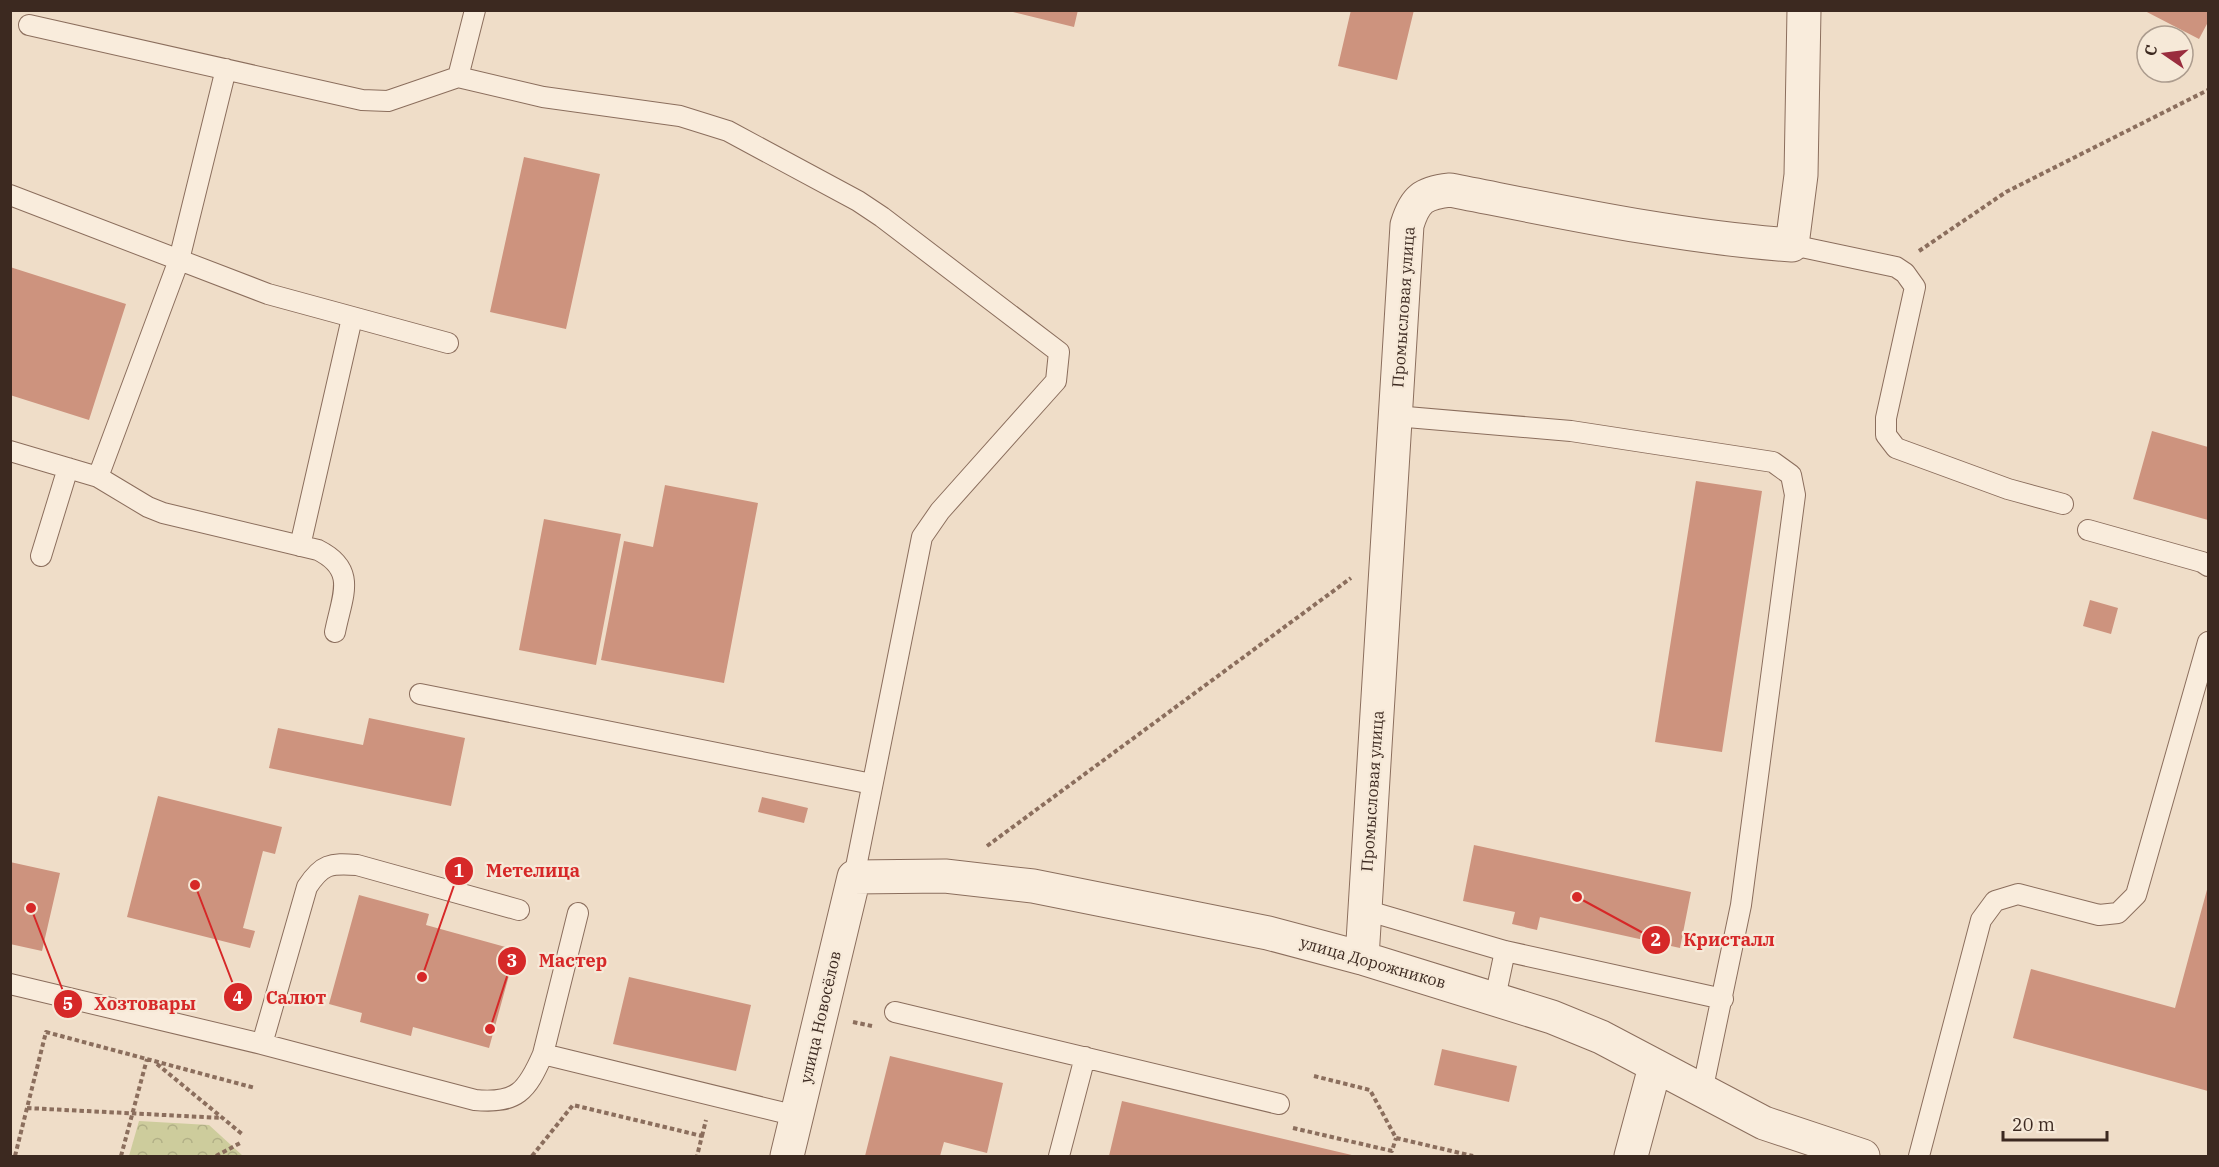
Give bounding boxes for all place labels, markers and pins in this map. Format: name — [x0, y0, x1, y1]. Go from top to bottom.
callout: Метелица — [444, 853, 592, 889]
callout: Кристалл — [1641, 922, 1787, 958]
callout: Мастер — [497, 943, 620, 979]
callout: Салют — [223, 979, 338, 1015]
callout: Хозтовары — [53, 986, 208, 1022]

